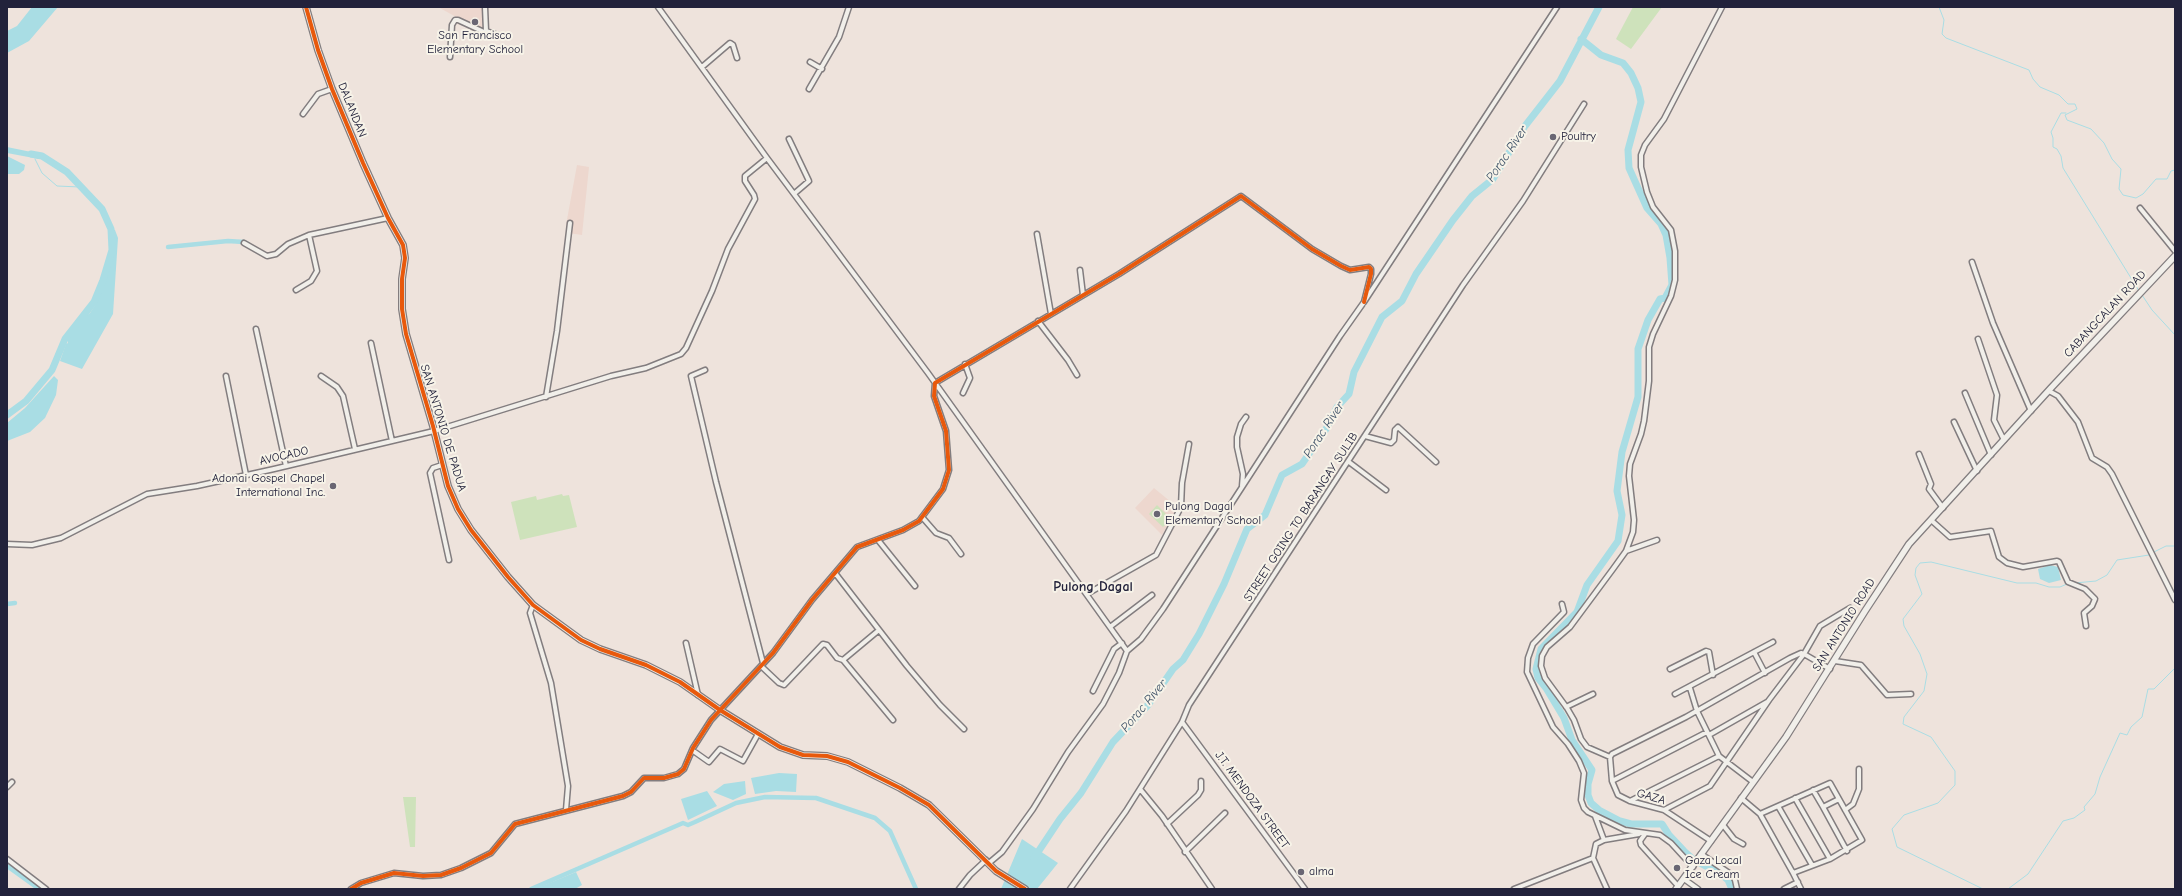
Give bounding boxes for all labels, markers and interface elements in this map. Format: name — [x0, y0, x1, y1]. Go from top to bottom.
marker: San Francisco Elementary School — [470, 17, 480, 27]
place label: San Francisco Elementary School — [427, 29, 523, 57]
street label: DALANDAN — [335, 81, 369, 139]
water label: Porac River — [1483, 123, 1531, 185]
place label: Poultry — [1561, 130, 1596, 144]
marker: Poultry — [1548, 132, 1558, 142]
street label: CABANGCALAN ROAD — [2061, 267, 2149, 361]
street label: SAN ANTONIO DE PADUA — [417, 363, 469, 493]
water label: Porac River — [1300, 399, 1348, 461]
street label: STREET GOING TO BARANGAY SULIB — [1241, 430, 1361, 604]
street label: AVOCADO — [258, 443, 310, 469]
place label: Adonai Gospel Chapel International Inc. — [212, 472, 325, 500]
marker: Adonai Gospel Chapel International Inc. — [328, 481, 338, 491]
place label: Pulong Dagal Elementary School — [1165, 500, 1261, 528]
marker: Pulong Dagal Elementary School — [1152, 509, 1162, 519]
street label: SAN ANTONIO ROAD — [1810, 576, 1878, 674]
district label: Pulong Dagal — [1053, 579, 1133, 595]
water label: Porac River — [1117, 676, 1171, 736]
street label: J.T. MENDOZA STREET — [1212, 748, 1292, 852]
street label: GAZA — [1635, 786, 1667, 808]
place label: Gaza Local Ice Cream — [1685, 854, 1742, 882]
marker: Gaza Local Ice Cream — [1672, 863, 1682, 873]
place label: alma — [1309, 865, 1334, 879]
marker: alma — [1296, 867, 1306, 877]

